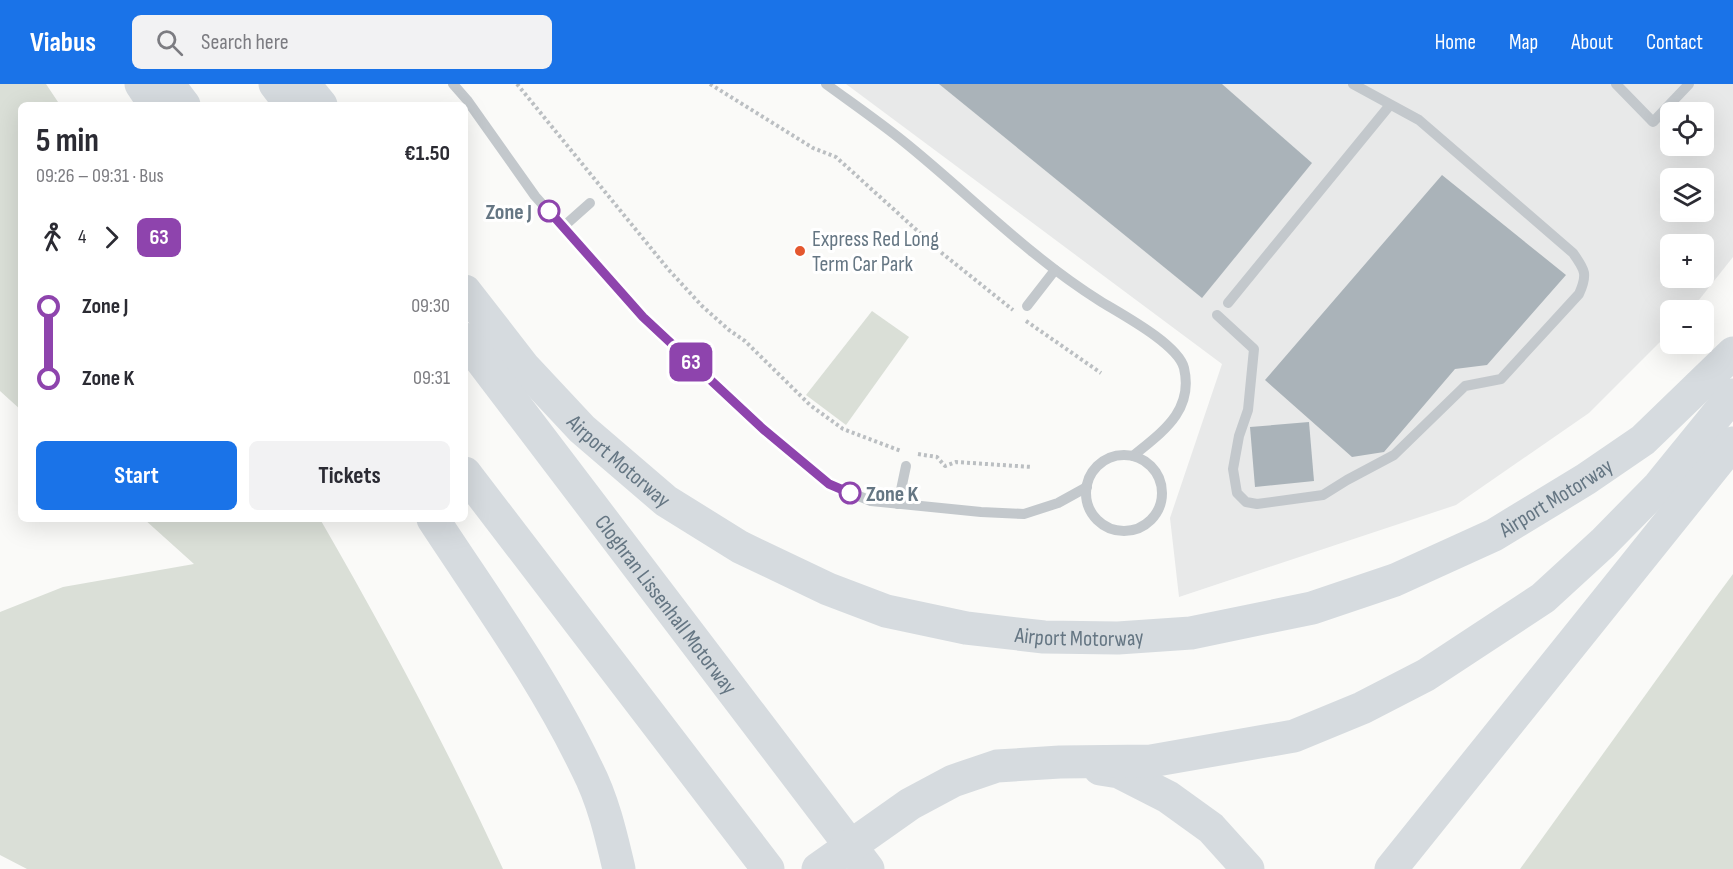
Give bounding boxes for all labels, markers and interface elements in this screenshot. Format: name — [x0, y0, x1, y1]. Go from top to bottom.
search box — [132, 15, 552, 69]
text: Viabus — [30, 26, 96, 59]
icon: search — [153, 26, 186, 59]
text: Search here — [201, 29, 288, 56]
text: Home — [1435, 30, 1476, 55]
text: Map — [1509, 30, 1538, 55]
text: About — [1571, 30, 1613, 55]
text: Contact — [1646, 30, 1703, 55]
map controls — [1660, 102, 1714, 354]
button: locate — [1660, 102, 1714, 156]
text: 5 min — [36, 121, 99, 161]
text: €1.50 — [404, 140, 450, 167]
text: 09:26 – 09:31 · Bus — [36, 164, 164, 188]
button: layers — [1660, 168, 1714, 222]
place label: Zone J — [485, 199, 532, 226]
marker: Zone J — [538, 200, 560, 222]
icon: walk — [36, 221, 69, 254]
icon: forward — [95, 221, 128, 254]
text: 4 — [78, 225, 86, 249]
text: 63 — [149, 225, 169, 250]
place label: Express Red Long Term Car Park — [812, 226, 939, 278]
button: + — [1660, 234, 1714, 288]
marker: Express Red Long Term Car Park — [793, 244, 807, 258]
text: Zone J — [82, 293, 129, 320]
text: 09:30 — [411, 294, 450, 318]
button: − — [1660, 300, 1714, 354]
line badge: 63 — [664, 342, 718, 382]
text: 63 — [681, 350, 701, 375]
text: Zone K — [82, 365, 134, 392]
text: 09:31 — [413, 366, 450, 390]
street label: Airport Motorway — [560, 409, 676, 514]
button: Start — [36, 441, 237, 510]
button: Tickets — [249, 441, 450, 510]
street label: Airport Motorway — [1494, 453, 1619, 544]
place label: Zone K — [866, 481, 919, 508]
marker: Zone K — [839, 482, 861, 504]
street label: Cloghran Lissenhall Motorway — [588, 510, 743, 701]
street label: Airport Motorway — [1013, 622, 1145, 653]

